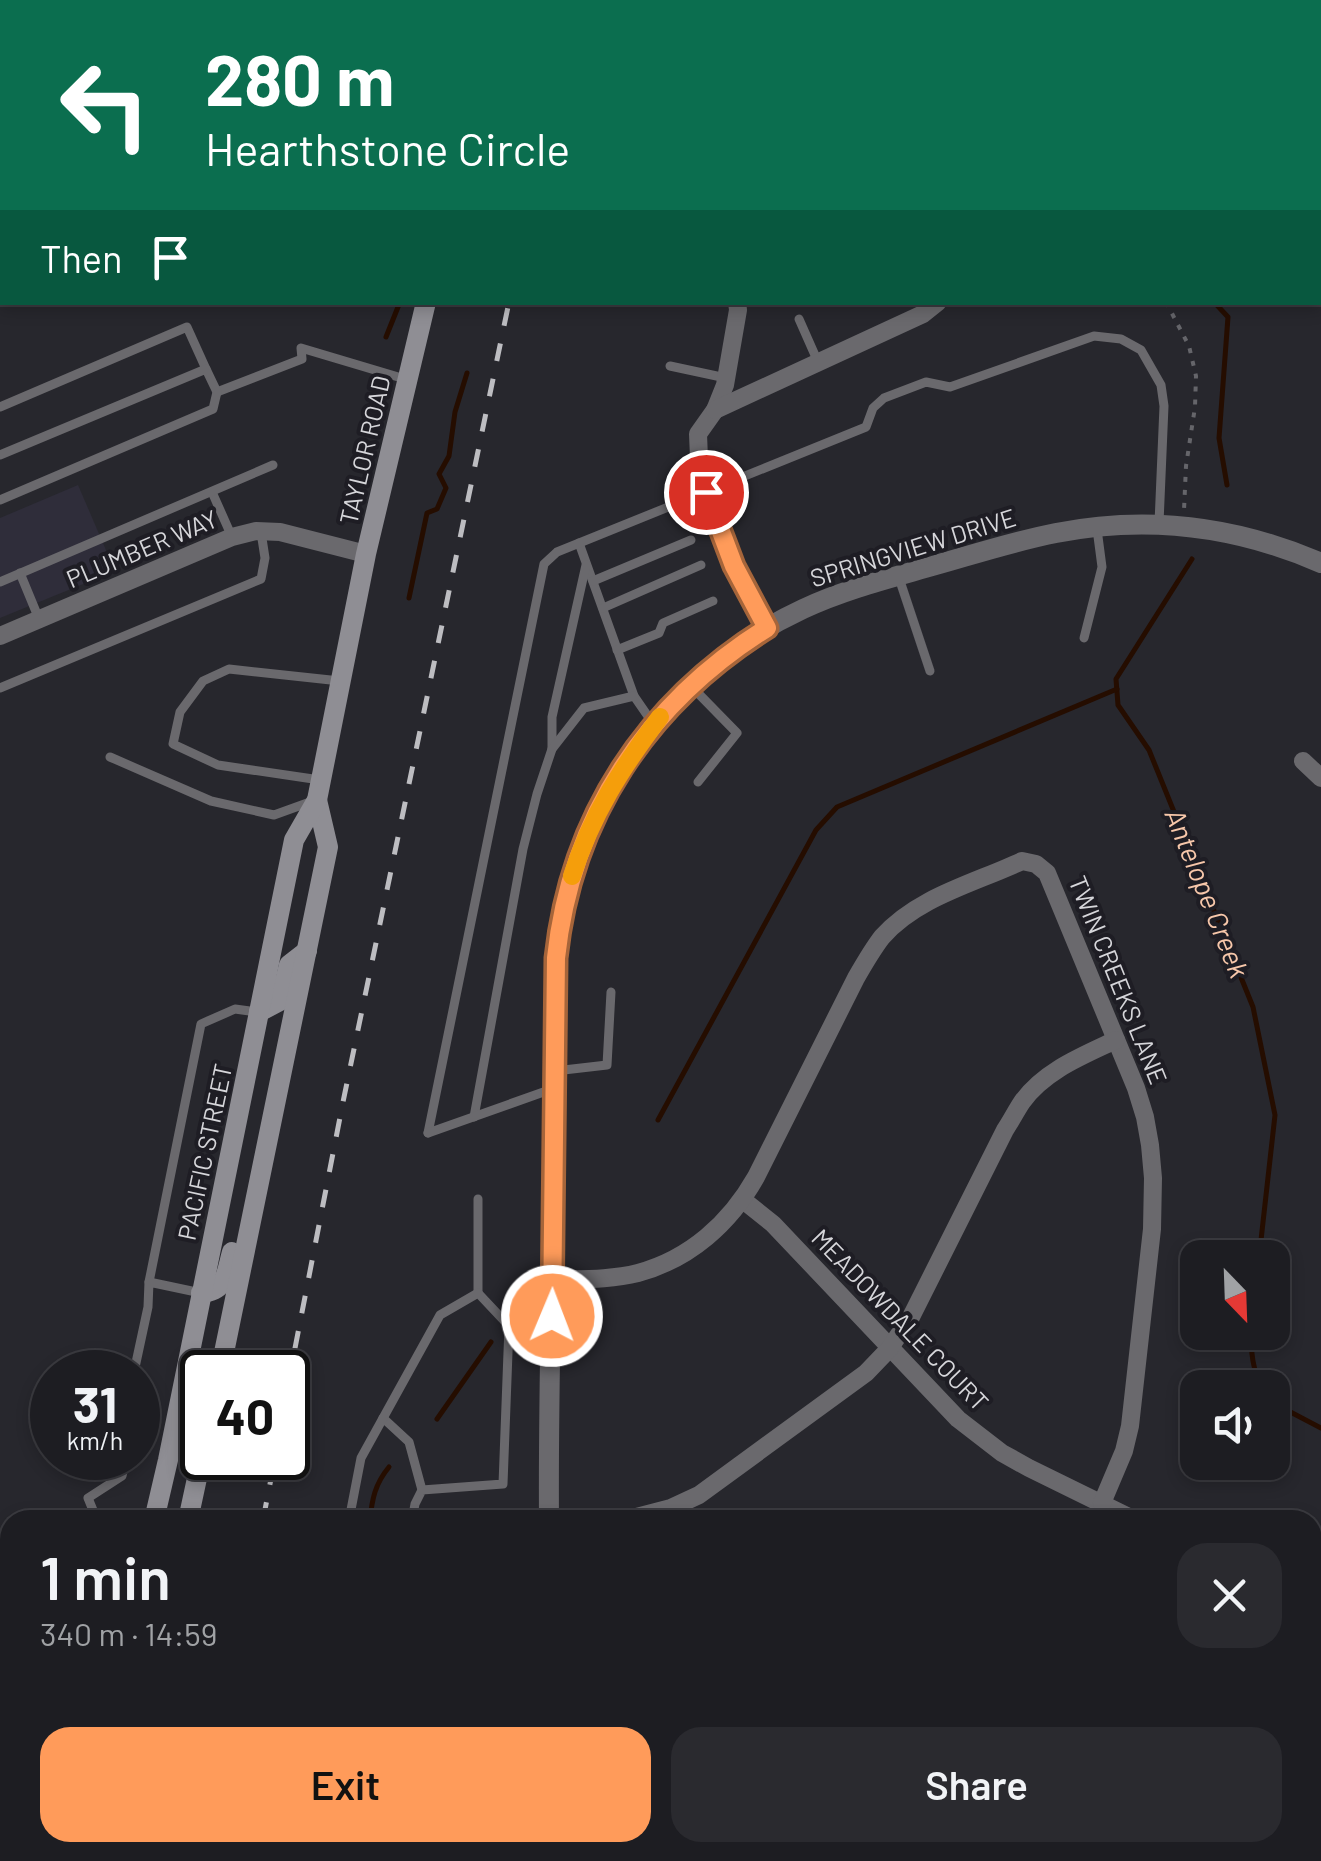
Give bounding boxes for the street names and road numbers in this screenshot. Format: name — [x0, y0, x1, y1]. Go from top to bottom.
street label: TAYLOR ROAD — [332, 372, 396, 527]
street label: SPRINGVIEW DRIVE — [806, 501, 1019, 593]
street label: PLUMBER WAY — [61, 503, 222, 593]
street label: TWIN CREEKS LANE — [1063, 871, 1174, 1088]
street label: PACIFIC STREET — [171, 1061, 237, 1243]
street label: MEADOWDALE COURT — [806, 1222, 995, 1417]

